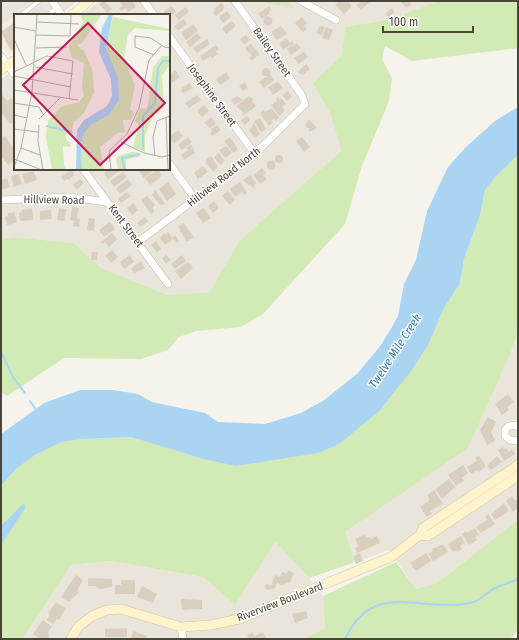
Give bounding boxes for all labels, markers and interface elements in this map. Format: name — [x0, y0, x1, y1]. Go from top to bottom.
scale bar — [383, 8, 473, 34]
inset map — [14, 14, 170, 170]
text: 100 m — [389, 15, 418, 29]
street label: Bailey Street — [250, 25, 294, 79]
street label: Josephine Street — [185, 61, 239, 129]
street label: Hillview Road North — [185, 144, 263, 210]
street label: Hillview Road — [23, 193, 85, 207]
street label: Kent Street — [106, 202, 147, 250]
water label: Twelve Mile Creek — [366, 311, 424, 391]
street label: Riverview Boulevard — [235, 580, 325, 624]

